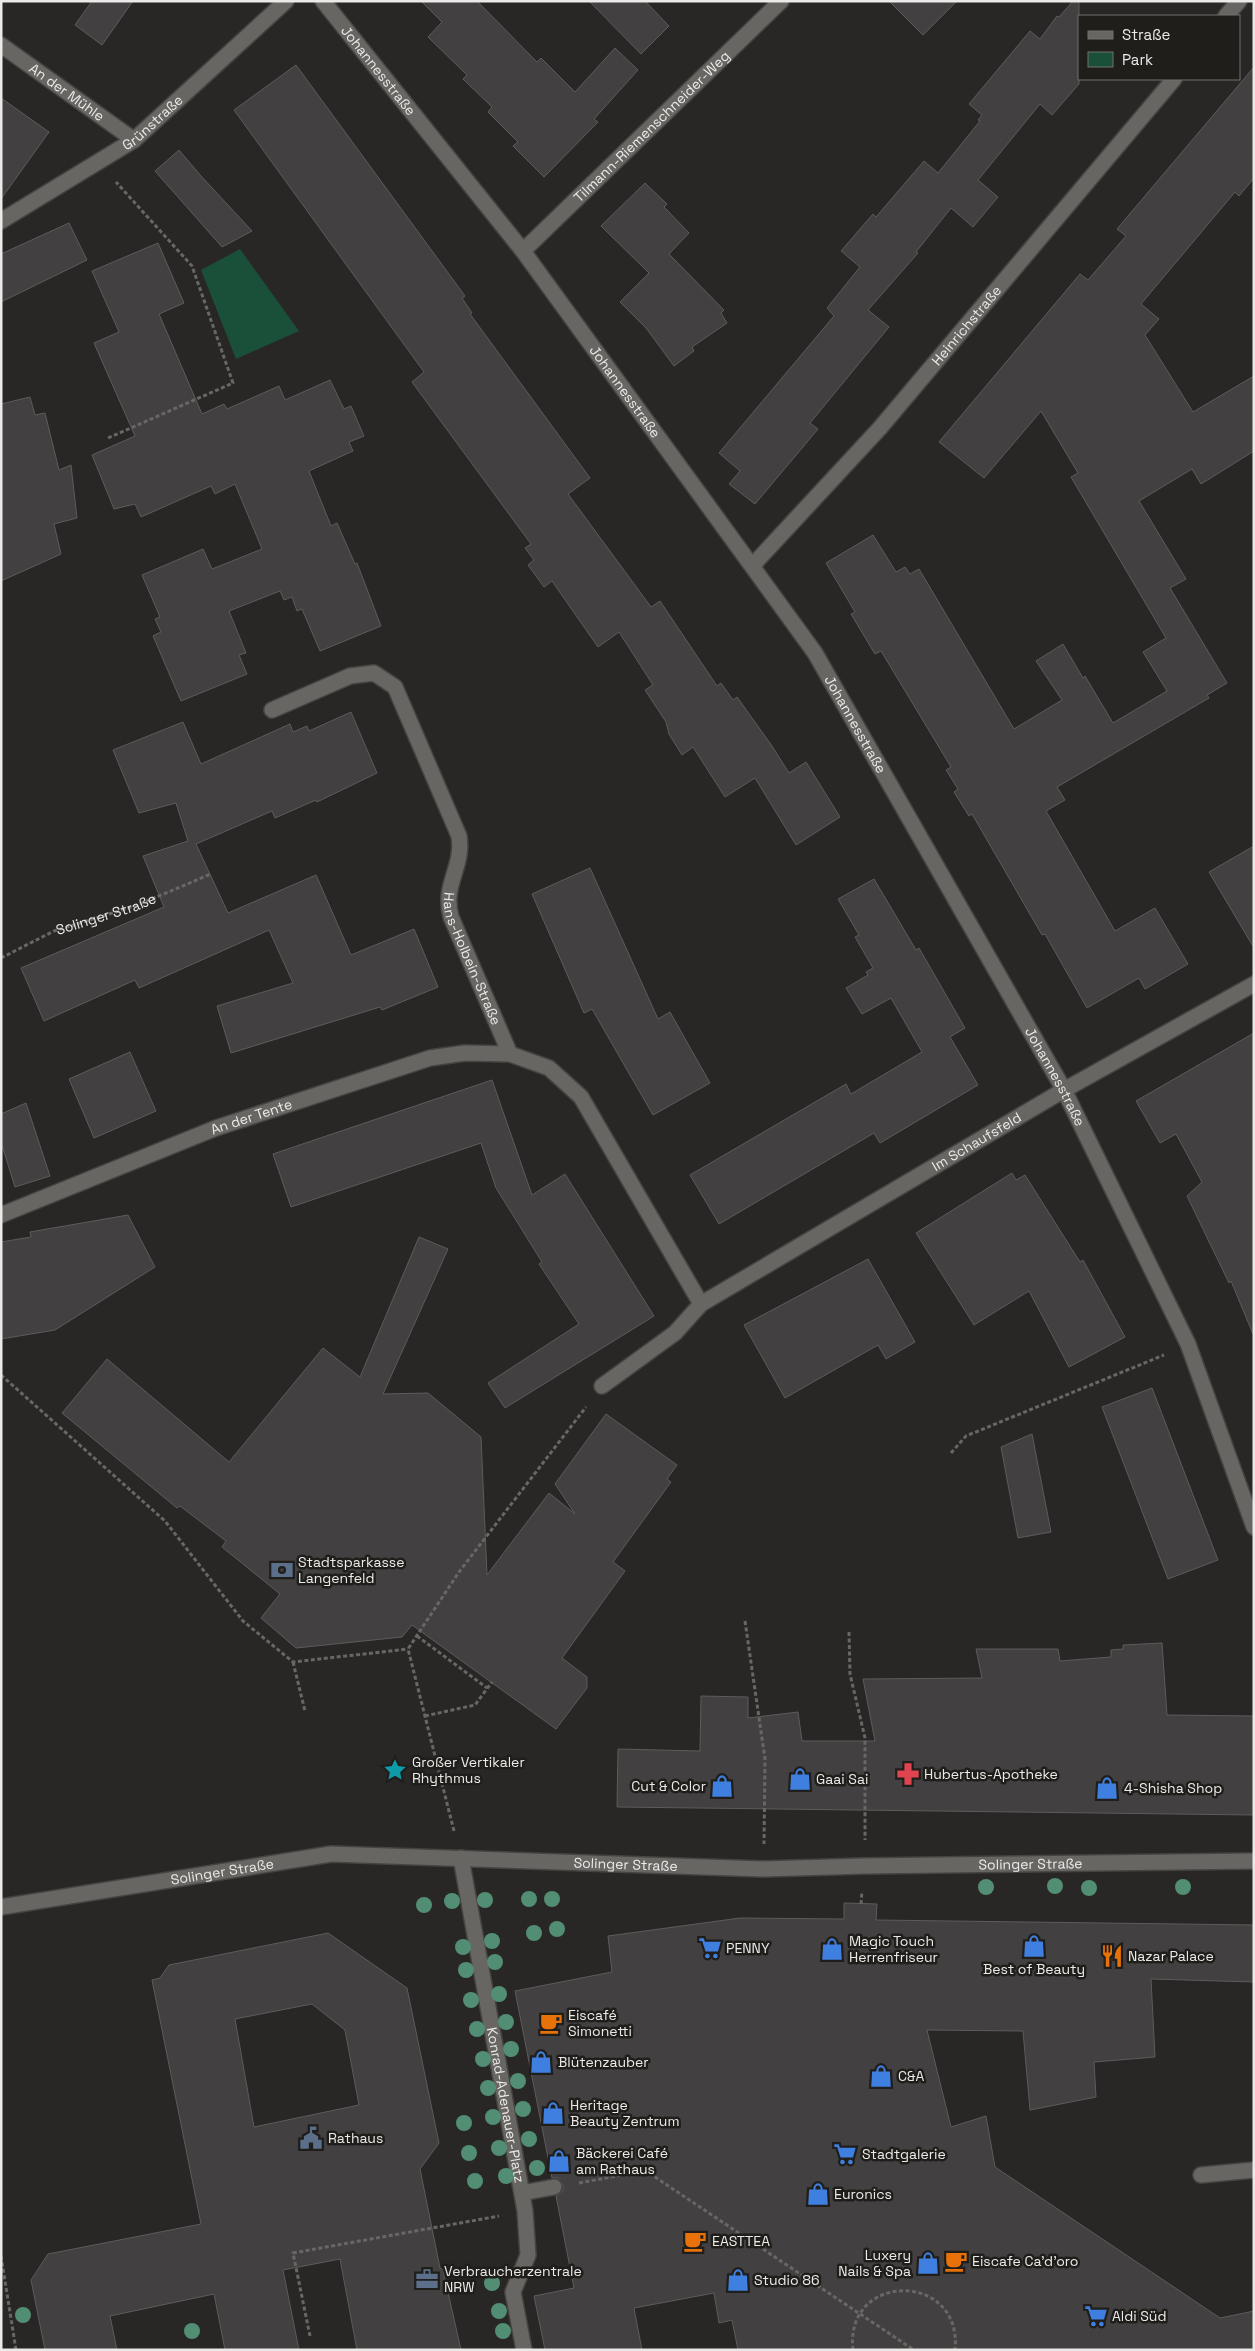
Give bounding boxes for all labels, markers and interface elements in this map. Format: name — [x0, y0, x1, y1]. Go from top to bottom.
legend — [1078, 15, 1240, 80]
street label: Johannesstraße — [337, 22, 420, 119]
text: Straße — [1122, 25, 1171, 44]
street label: Tilmann-Riemenschneider-Weg — [570, 47, 733, 206]
text: Park — [1122, 50, 1153, 69]
street label: An der Mühle — [26, 59, 108, 125]
street label: Grünstraße — [119, 91, 187, 154]
street label: Heinrichstraße — [928, 282, 1005, 369]
street label: Johannesstraße — [586, 342, 665, 441]
street label: Johannesstraße — [821, 672, 891, 776]
street label: Solinger Straße — [54, 889, 159, 939]
street label: Hans-Holbein-Straße — [440, 891, 505, 1028]
street label: Johannesstraße — [1021, 1024, 1089, 1129]
street label: An der Tente — [208, 1095, 294, 1138]
street label: Im Schaufsfeld — [928, 1108, 1025, 1175]
place label: Stadtsparkasse Langenfeld — [298, 1553, 404, 1587]
bank icon: Stadtsparkasse Langenfeld — [269, 1557, 295, 1583]
place label: Großer Vertikaler Rhythmus — [412, 1753, 525, 1787]
place icon: Großer Vertikaler Rhythmus — [382, 1757, 408, 1783]
pharmacy icon: Hubertus-Apotheke — [895, 1761, 921, 1787]
place label: Hubertus-Apotheke — [924, 1765, 1058, 1783]
shop icon: Gaai Sai — [787, 1766, 813, 1792]
place label: Gaai Sai — [816, 1770, 868, 1788]
shop icon: Cut & Color — [709, 1773, 735, 1799]
shop icon: 4-Shisha Shop — [1094, 1775, 1120, 1801]
place label: Cut & Color — [631, 1777, 706, 1795]
place label: 4-Shisha Shop — [1124, 1779, 1222, 1797]
street label: Solinger Straße — [573, 1853, 678, 1875]
street label: Solinger Straße — [169, 1854, 275, 1889]
street label: Solinger Straße — [978, 1854, 1083, 1874]
place label: Magic Touch Herrenfriseur — [849, 1932, 938, 1966]
shop icon: Best of Beauty — [1021, 1933, 1047, 1959]
supermarket icon: PENNY — [697, 1935, 723, 1961]
shop icon: Magic Touch Herrenfriseur — [819, 1936, 845, 1962]
place label: PENNY — [726, 1939, 770, 1957]
restaurant icon: Nazar Palace — [1099, 1943, 1125, 1969]
place label: Nazar Palace — [1128, 1947, 1214, 1965]
place label: Best of Beauty — [983, 1960, 1085, 1978]
place label: Eiscafé Simonetti — [568, 2006, 632, 2040]
cafe icon: Eiscafé Simonetti — [538, 2010, 564, 2036]
street label: Konrad-Adenauer-Platz — [483, 2026, 529, 2184]
shop icon: Blütenzauber — [528, 2049, 554, 2075]
place label: Blütenzauber — [558, 2053, 649, 2071]
shop icon: C&A — [868, 2063, 894, 2089]
place label: C&A — [898, 2067, 924, 2085]
place label: Heritage Beauty Zentrum — [570, 2096, 679, 2130]
shop icon: Heritage Beauty Zentrum — [540, 2100, 566, 2126]
public building icon: Rathaus — [298, 2125, 324, 2151]
place label: Rathaus — [328, 2129, 383, 2147]
supermarket icon: Stadtgalerie — [832, 2141, 858, 2167]
place label: Bäckerei Café am Rathaus — [576, 2144, 668, 2178]
place label: Stadtgalerie — [862, 2145, 946, 2163]
shop icon: Bäckerei Café am Rathaus — [546, 2148, 572, 2174]
shop icon: Euronics — [805, 2181, 831, 2207]
place label: Euronics — [834, 2185, 892, 2203]
cafe icon: EASTTEA — [682, 2228, 708, 2254]
place label: EASTTEA — [712, 2232, 770, 2250]
place label: Luxery Nails & Spa — [838, 2246, 911, 2280]
cafe icon: Eiscafe Ca'd'oro — [943, 2248, 969, 2274]
shop icon: Luxery Nails & Spa — [915, 2250, 941, 2276]
place label: Eiscafe Ca'd'oro — [972, 2252, 1079, 2270]
place label: Verbraucherzentrale NRW — [444, 2262, 582, 2296]
office icon: Verbraucherzentrale NRW — [414, 2266, 440, 2292]
shop icon: Studio 86 — [725, 2267, 751, 2293]
place label: Studio 86 — [754, 2271, 820, 2289]
supermarket icon: Aldi Süd — [1083, 2303, 1109, 2329]
place label: Aldi Süd — [1112, 2307, 1166, 2325]

